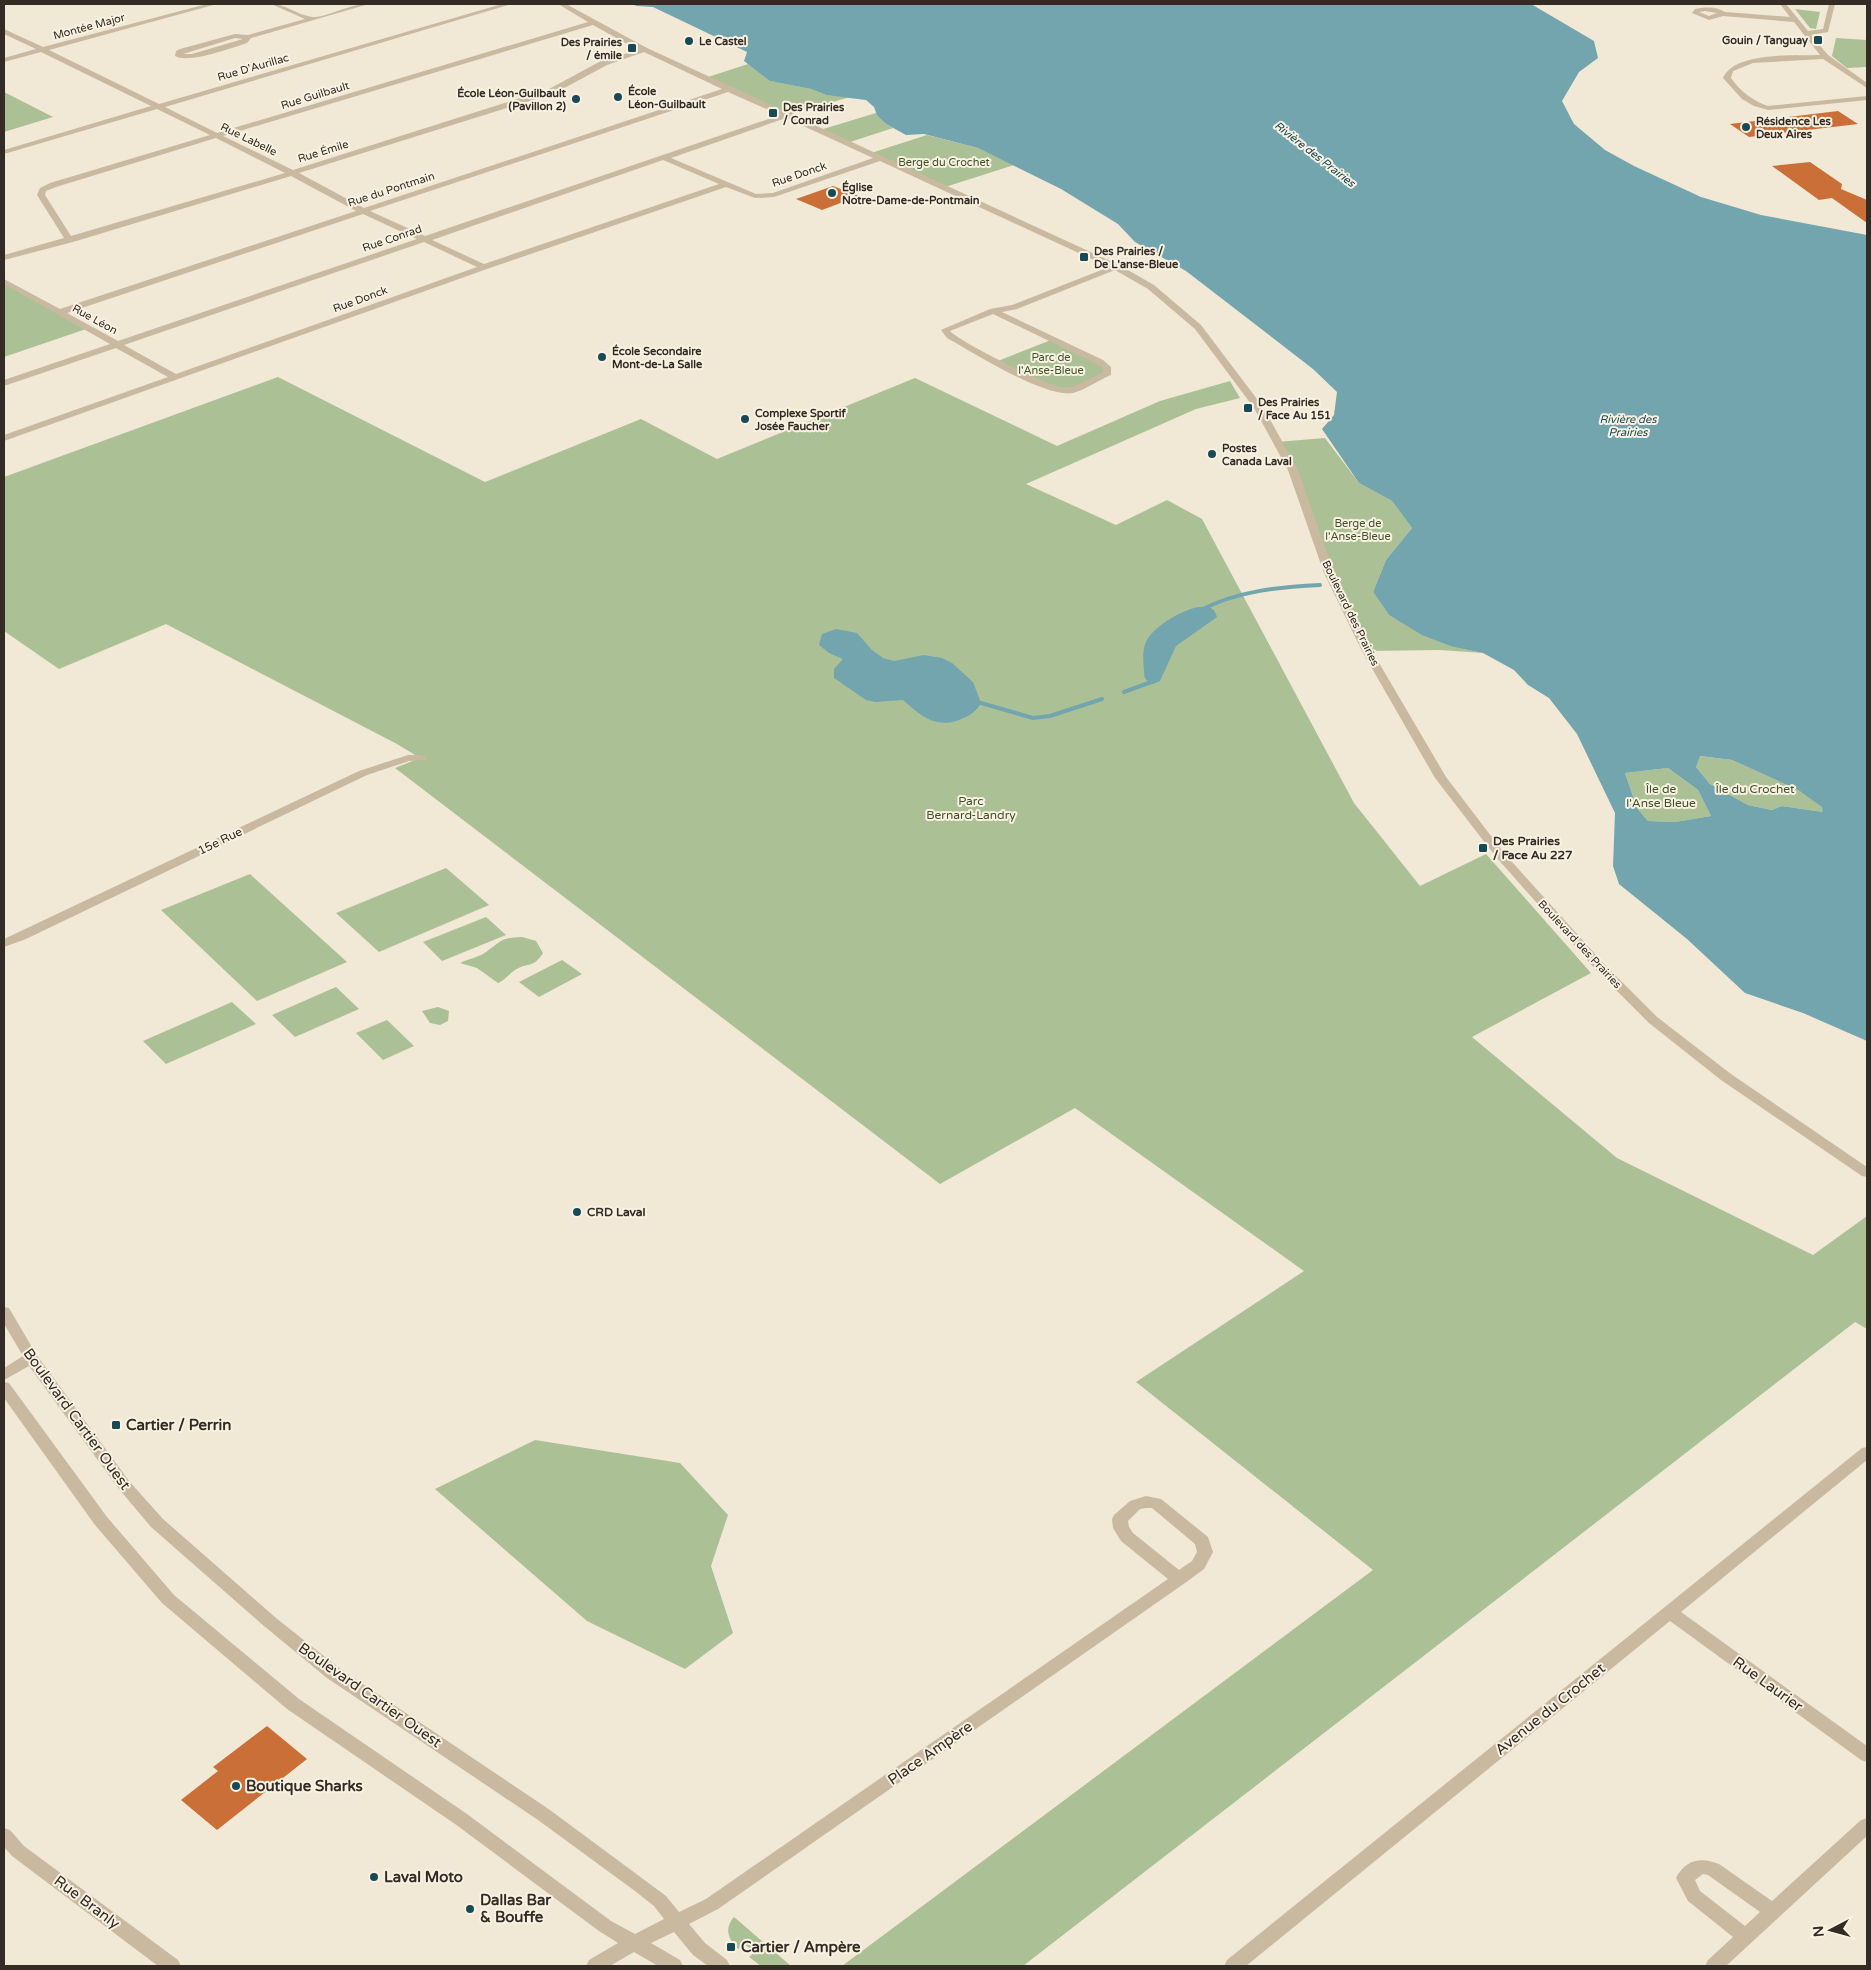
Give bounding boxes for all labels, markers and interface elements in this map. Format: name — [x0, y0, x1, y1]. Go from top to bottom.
street label: Montée Major — [52, 10, 127, 42]
place label: Gouin / Tanguay — [1722, 34, 1808, 48]
marker: Gouin / Tanguay — [1812, 34, 1824, 46]
marker: Le Castel — [683, 35, 695, 47]
place label: Le Castel — [699, 35, 747, 48]
place label: Des Prairies / émile — [561, 36, 623, 62]
marker: Des Prairies / émile — [626, 42, 638, 54]
street label: Rue D'Aurillac — [216, 51, 290, 84]
street label: Rue Guilbault — [279, 79, 351, 112]
place label: École Léon-Guilbault — [628, 84, 706, 111]
place label: École Léon-Guilbault (Pavillon 2) — [457, 86, 567, 113]
marker: École Léon-Guilbault — [612, 91, 624, 103]
marker: École Léon-Guilbault (Pavillon 2) — [570, 93, 582, 105]
place label: Des Prairies / Conrad — [783, 101, 845, 127]
marker: Des Prairies / Conrad — [767, 107, 779, 119]
place label: Résidence Les Deux Aires — [1756, 115, 1831, 141]
water label: Rivière des Prairies — [1272, 119, 1358, 190]
street label: Rue Labelle — [219, 120, 279, 159]
marker: Résidence Les Deux Aires — [1740, 121, 1752, 133]
street label: Rue Émile — [296, 137, 350, 165]
park label: Berge du Crochet — [898, 156, 990, 169]
street label: Rue Donck — [770, 159, 828, 190]
street label: Rue du Pontmain — [346, 169, 436, 210]
place label: Église Notre-Dame-de-Pontmain — [842, 180, 980, 207]
marker: Église Notre-Dame-de-Pontmain — [826, 187, 838, 199]
street label: Rue Conrad — [361, 222, 424, 255]
place label: Des Prairies / De L'anse-Bleue — [1094, 245, 1179, 271]
marker: Des Prairies / De L'anse-Bleue — [1078, 251, 1090, 263]
street label: Rue Donck — [331, 284, 389, 315]
street label: Rue Léon — [70, 302, 120, 337]
place label: École Secondaire Mont-de-La Salle — [612, 344, 703, 371]
marker: École Secondaire Mont-de-La Salle — [596, 351, 608, 363]
park label: Parc de l'Anse-Bleue — [1018, 351, 1084, 377]
place label: Des Prairies / Face Au 151 — [1258, 396, 1331, 422]
marker: Des Prairies / Face Au 151 — [1242, 402, 1254, 414]
place label: Complexe Sportif Josée Faucher — [754, 407, 846, 433]
marker: Complexe Sportif Josée Faucher — [739, 413, 751, 425]
water label: Rivière des Prairies — [1600, 413, 1657, 439]
place label: Postes Canada Laval — [1222, 442, 1292, 468]
marker: Postes Canada Laval — [1206, 448, 1218, 460]
park label: Berge de l'Anse-Bleue — [1325, 517, 1391, 543]
street label: Boulevard des Prairies — [1319, 558, 1382, 668]
park label: Île de l'Anse Bleue — [1626, 782, 1696, 810]
park label: Île du Crochet — [1715, 782, 1795, 796]
park label: Parc Bernard-Landry — [926, 794, 1016, 822]
street label: 15e Rue — [196, 824, 245, 858]
place label: Des Prairies / Face Au 227 — [1493, 834, 1573, 862]
marker: Des Prairies / Face Au 227 — [1477, 842, 1489, 854]
street label: Boulevard des Prairies — [1535, 898, 1624, 991]
place label: CRD Laval — [587, 1205, 646, 1219]
marker: CRD Laval — [571, 1206, 583, 1218]
street label: Boulevard Cartier Ouest — [20, 1345, 135, 1494]
place label: Cartier / Perrin — [126, 1416, 231, 1434]
marker: Cartier / Perrin — [110, 1419, 122, 1431]
street label: Boulevard Cartier Ouest — [295, 1639, 445, 1751]
street label: Rue Laurier — [1730, 1653, 1807, 1716]
street label: Avenue du Crochet — [1491, 1659, 1609, 1759]
street label: Place Ampère — [884, 1717, 976, 1789]
place label: Boutique Sharks — [246, 1777, 363, 1796]
marker: Boutique Sharks — [230, 1780, 242, 1792]
place label: Laval Moto — [384, 1868, 463, 1886]
street label: Rue Branly — [51, 1871, 123, 1933]
marker: Laval Moto — [368, 1871, 380, 1883]
place label: Dallas Bar & Bouffe — [480, 1891, 551, 1926]
marker: Dallas Bar & Bouffe — [464, 1903, 476, 1915]
north arrow — [1806, 1905, 1856, 1955]
text: N — [1810, 1925, 1828, 1938]
place label: Cartier / Ampère — [741, 1938, 861, 1957]
marker: Cartier / Ampère — [725, 1941, 737, 1953]

